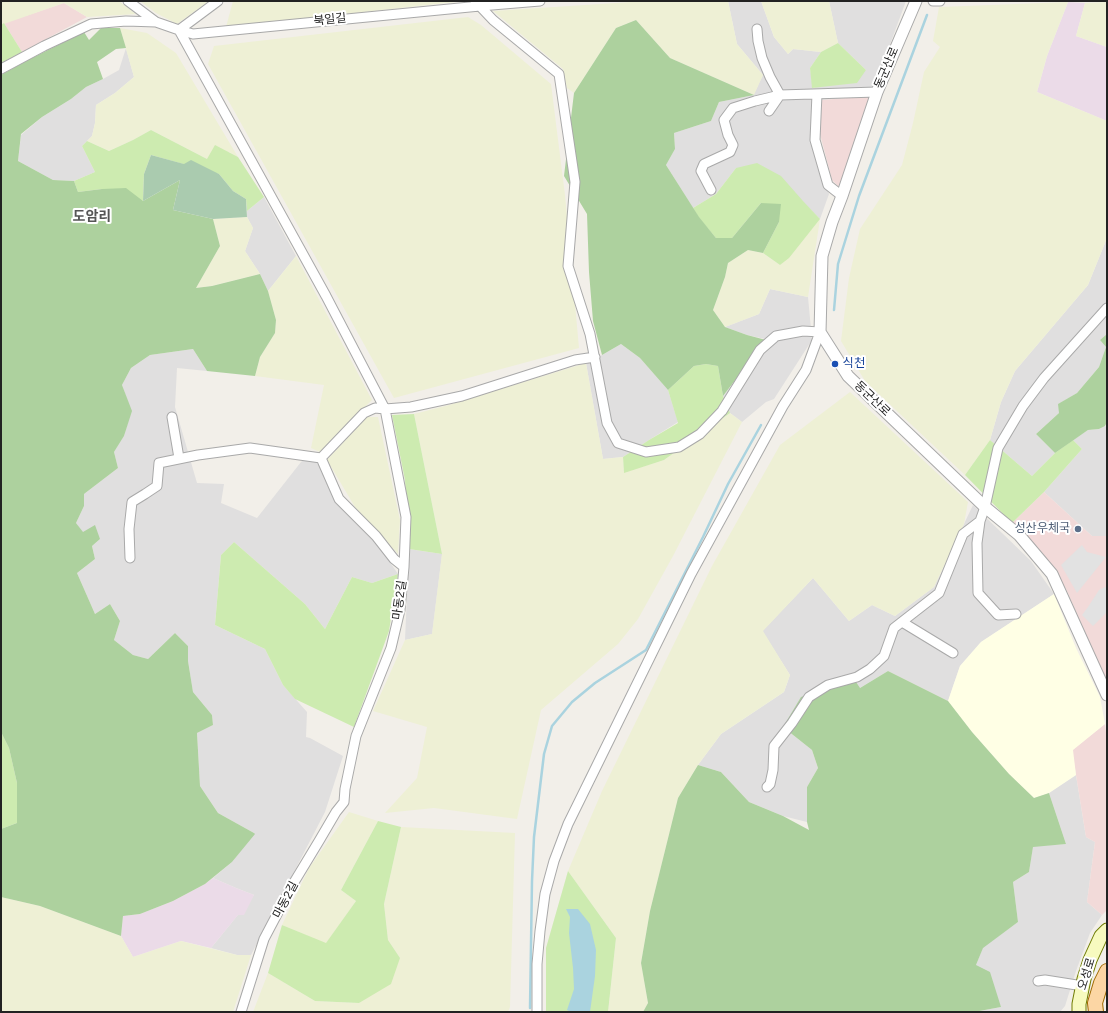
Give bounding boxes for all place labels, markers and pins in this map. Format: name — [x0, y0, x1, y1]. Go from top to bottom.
place label: 식천 — [843, 357, 865, 371]
marker: 식천 — [830, 359, 840, 369]
place label: 성산우체국 — [1015, 522, 1070, 536]
marker: 성산우체국 — [1073, 524, 1083, 534]

